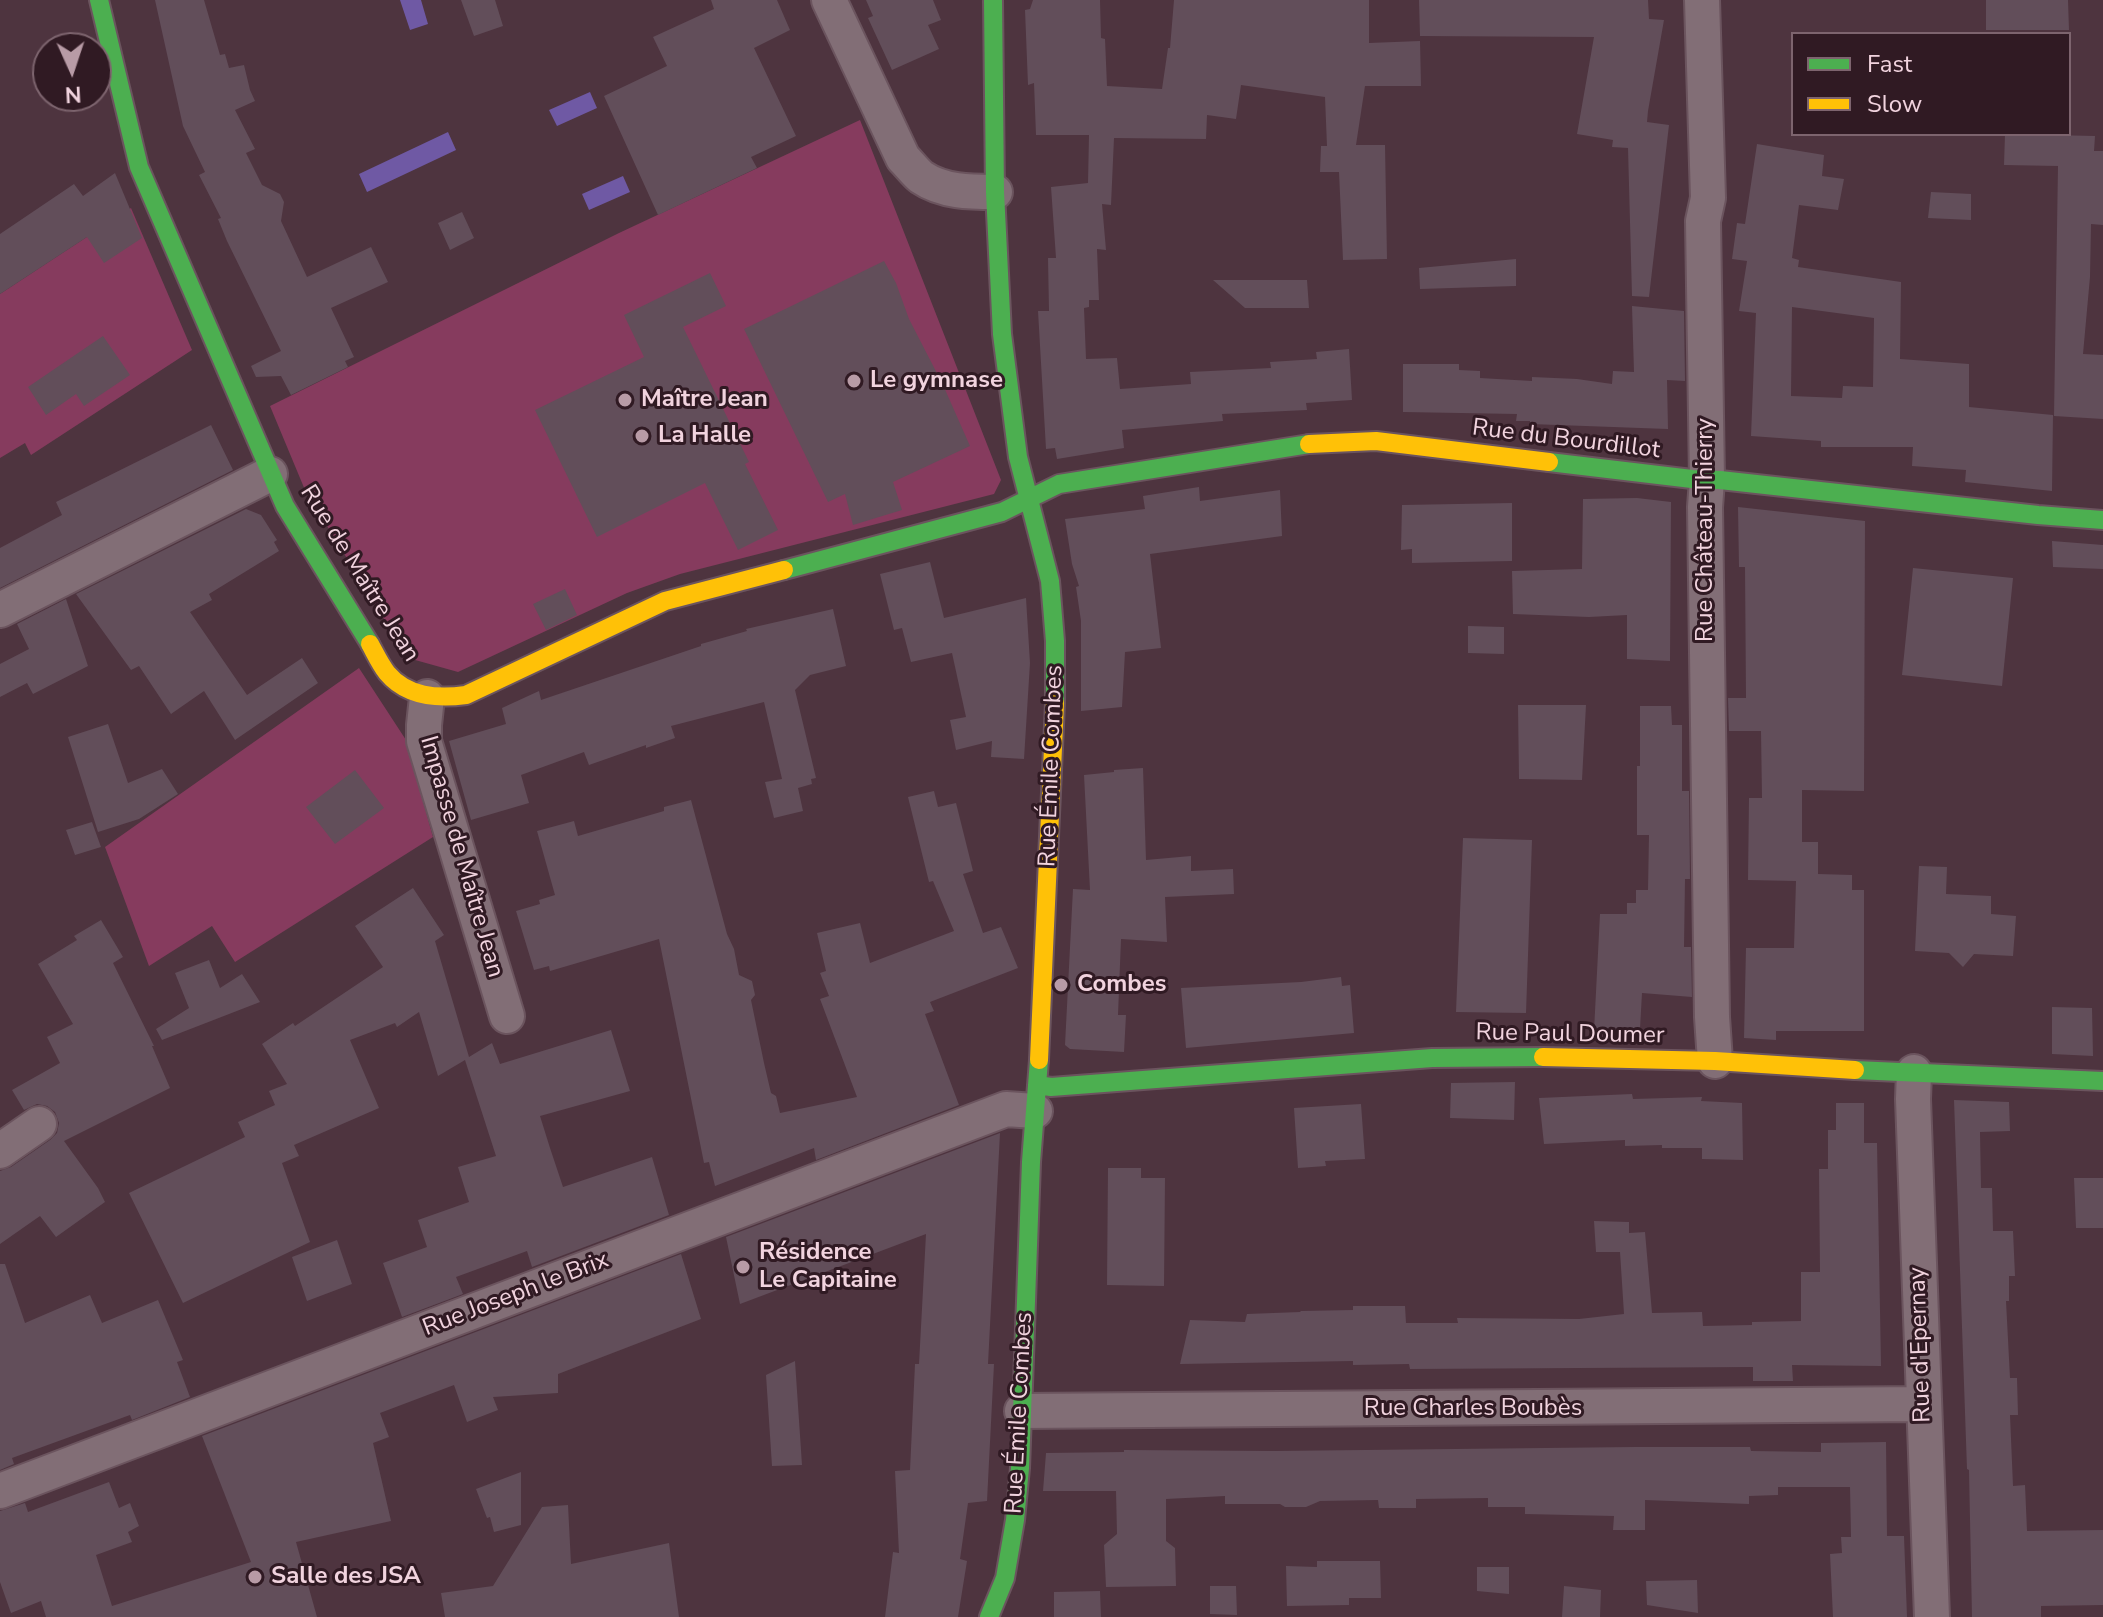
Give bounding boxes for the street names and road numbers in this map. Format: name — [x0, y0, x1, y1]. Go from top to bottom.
street label: Rue du Bourdillot — [1471, 414, 1661, 466]
street label: Rue Château-Thierry — [1692, 418, 1720, 642]
street label: Rue de Maître Jean — [293, 480, 425, 668]
street label: Rue Émile Combes — [1034, 665, 1070, 867]
street label: Impasse de Maître Jean — [413, 733, 509, 981]
street label: Rue Paul Doumer — [1475, 1019, 1665, 1051]
street label: Rue Joseph le Brix — [419, 1246, 613, 1344]
street label: Rue d'Epernay — [1904, 1267, 1938, 1423]
street label: Rue Émile Combes — [1000, 1311, 1040, 1515]
street label: Rue Charles Boubès — [1364, 1395, 1582, 1423]

